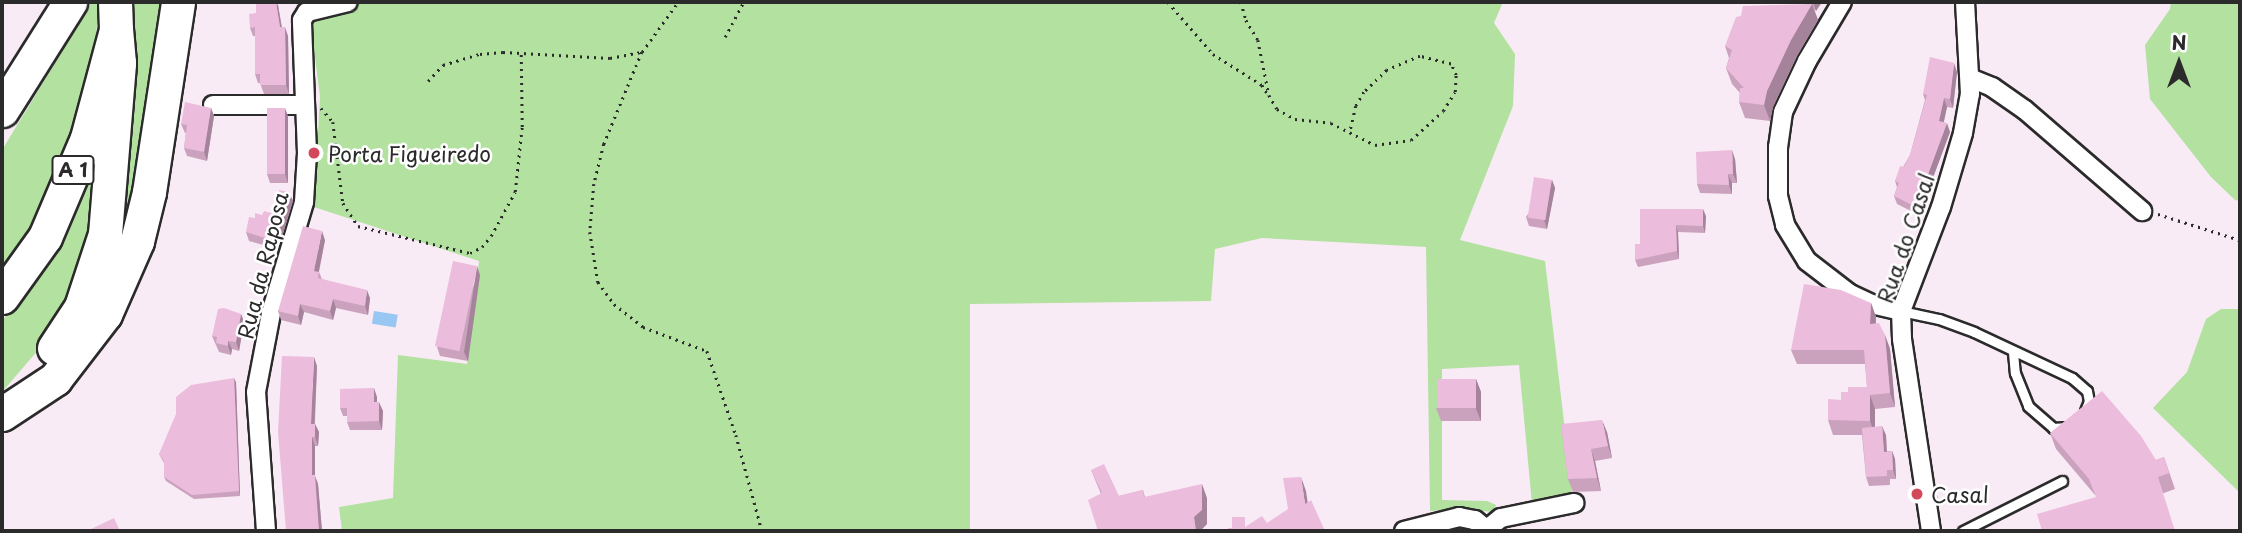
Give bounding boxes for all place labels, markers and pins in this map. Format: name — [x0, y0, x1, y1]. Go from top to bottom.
place label: Porta Figueiredo — [328, 140, 493, 166]
marker: Porta Figueiredo — [306, 145, 322, 161]
place label: Casal — [1931, 481, 1989, 507]
marker: Casal — [1909, 486, 1925, 502]

